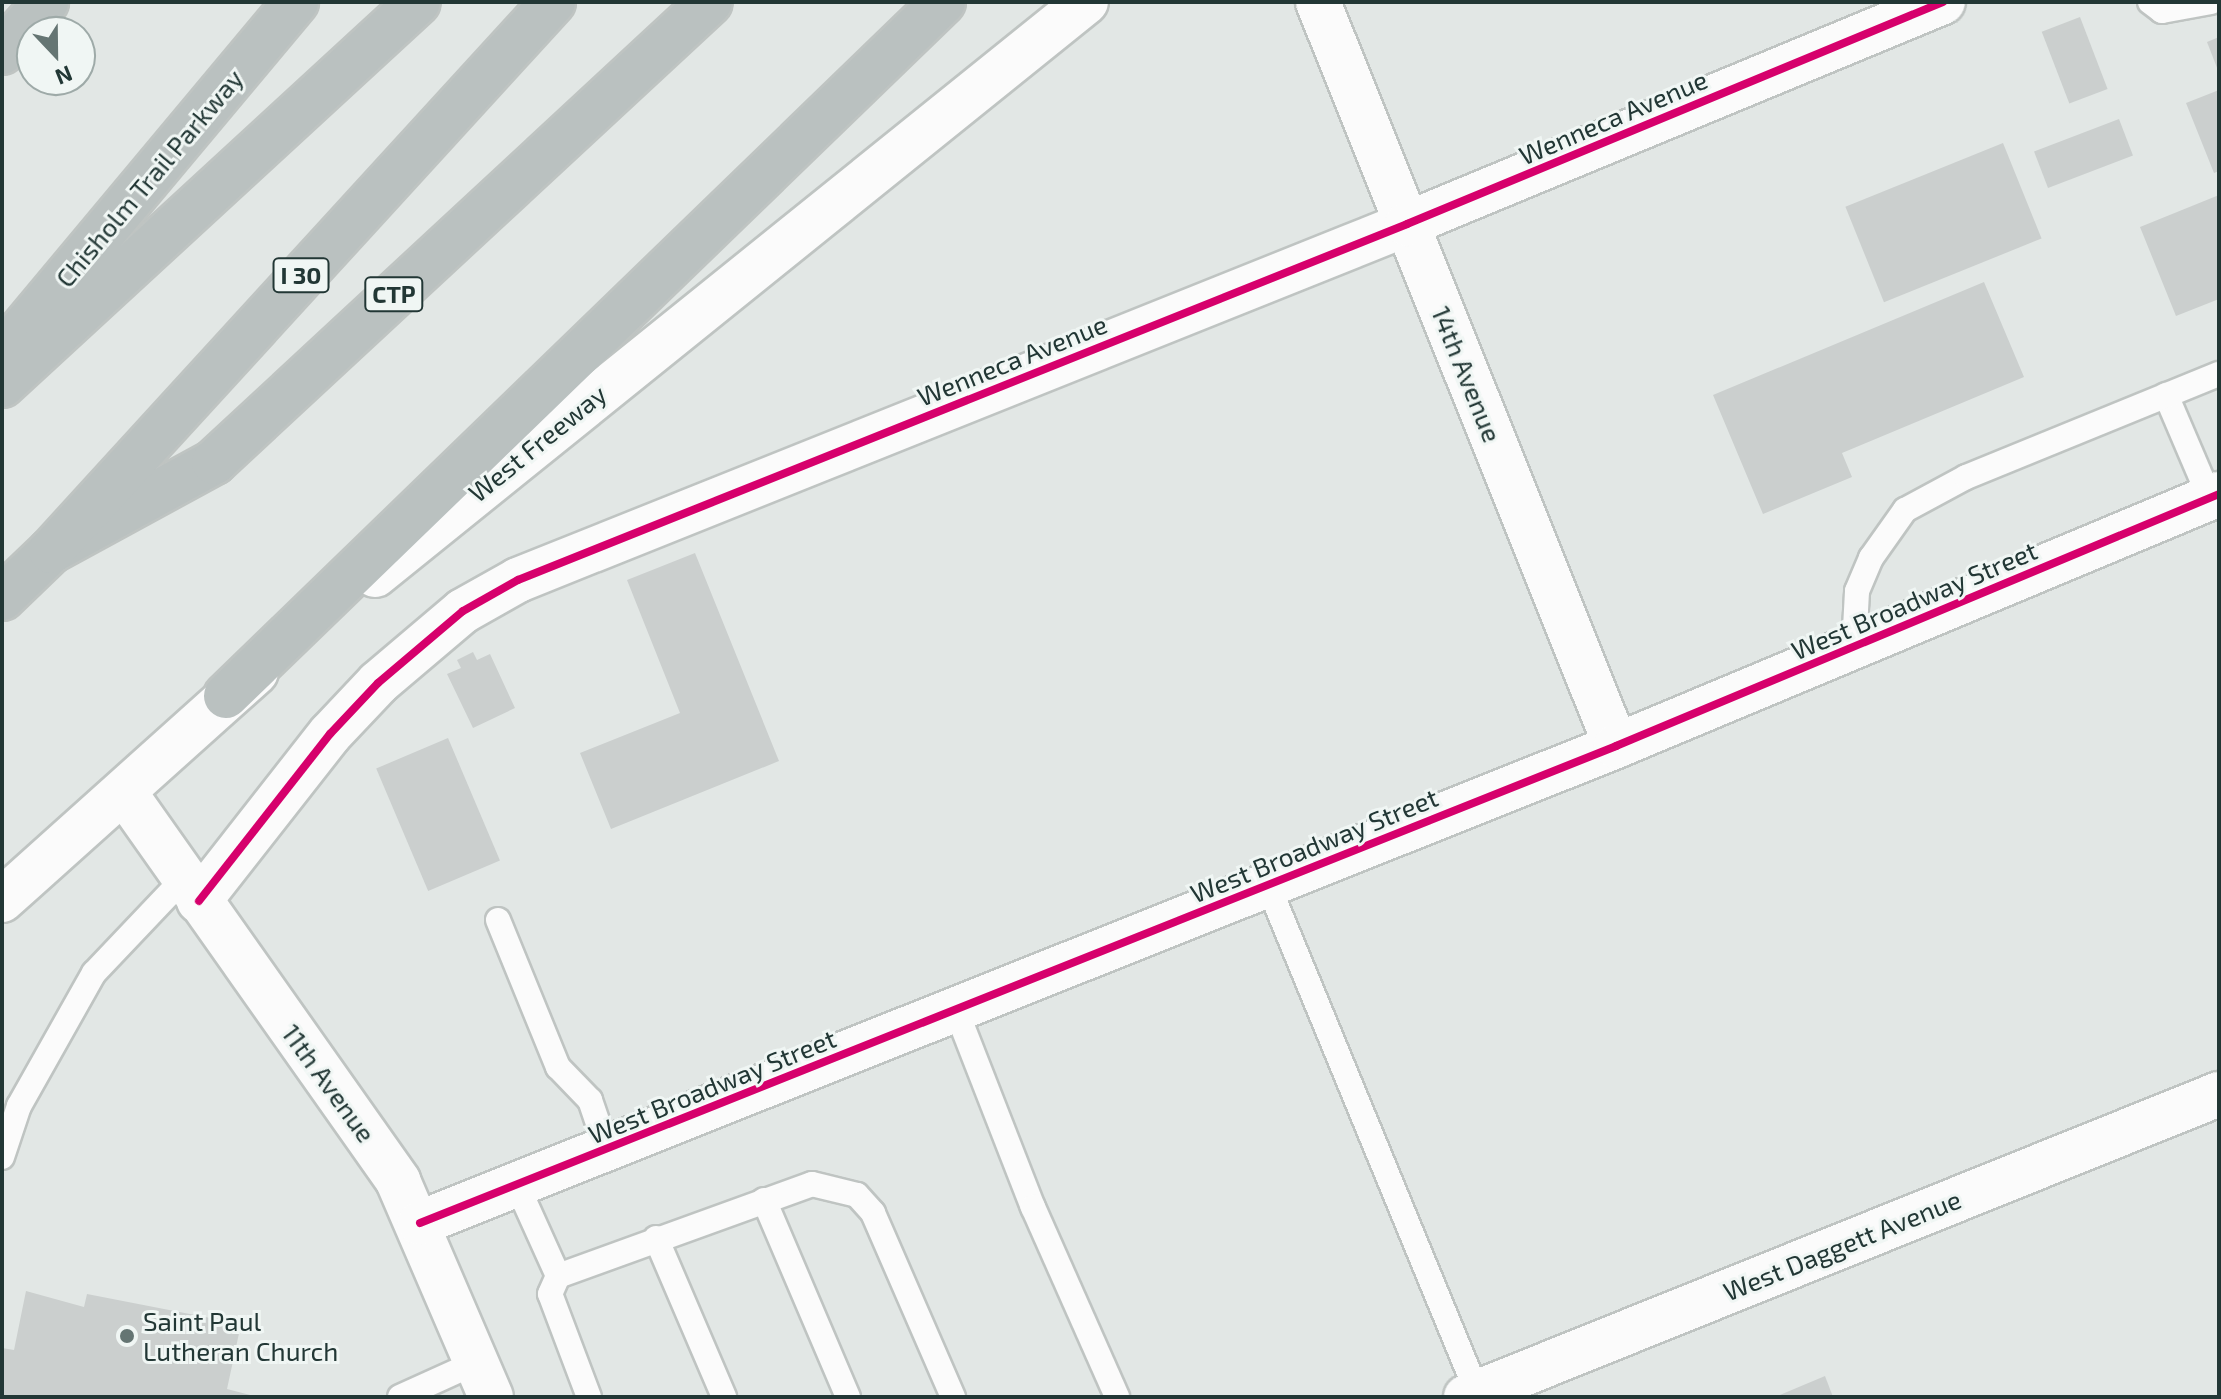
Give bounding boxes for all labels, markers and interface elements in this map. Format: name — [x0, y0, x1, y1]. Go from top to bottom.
north arrow — [16, 16, 96, 96]
text: N — [52, 61, 76, 91]
street label: Chisholm Trail Parkway — [48, 62, 250, 294]
street label: Wenneca Avenue — [1514, 63, 1712, 171]
road number: I 30 — [271, 255, 331, 295]
road number: CTP — [364, 274, 424, 314]
street label: 14th Avenue — [1426, 301, 1508, 447]
street label: Wenneca Avenue — [912, 308, 1112, 412]
street label: West Freeway — [462, 378, 612, 508]
street label: West Broadway Street — [1786, 534, 2042, 666]
street label: West Broadway Street — [1185, 781, 1443, 909]
street label: 11th Avenue — [276, 1018, 382, 1148]
street label: West Broadway Street — [583, 1022, 841, 1150]
street label: West Daggett Avenue — [1718, 1183, 1966, 1307]
place label: Saint Paul Lutheran Church — [143, 1305, 338, 1366]
marker: Saint Paul Lutheran Church — [118, 1327, 136, 1345]

